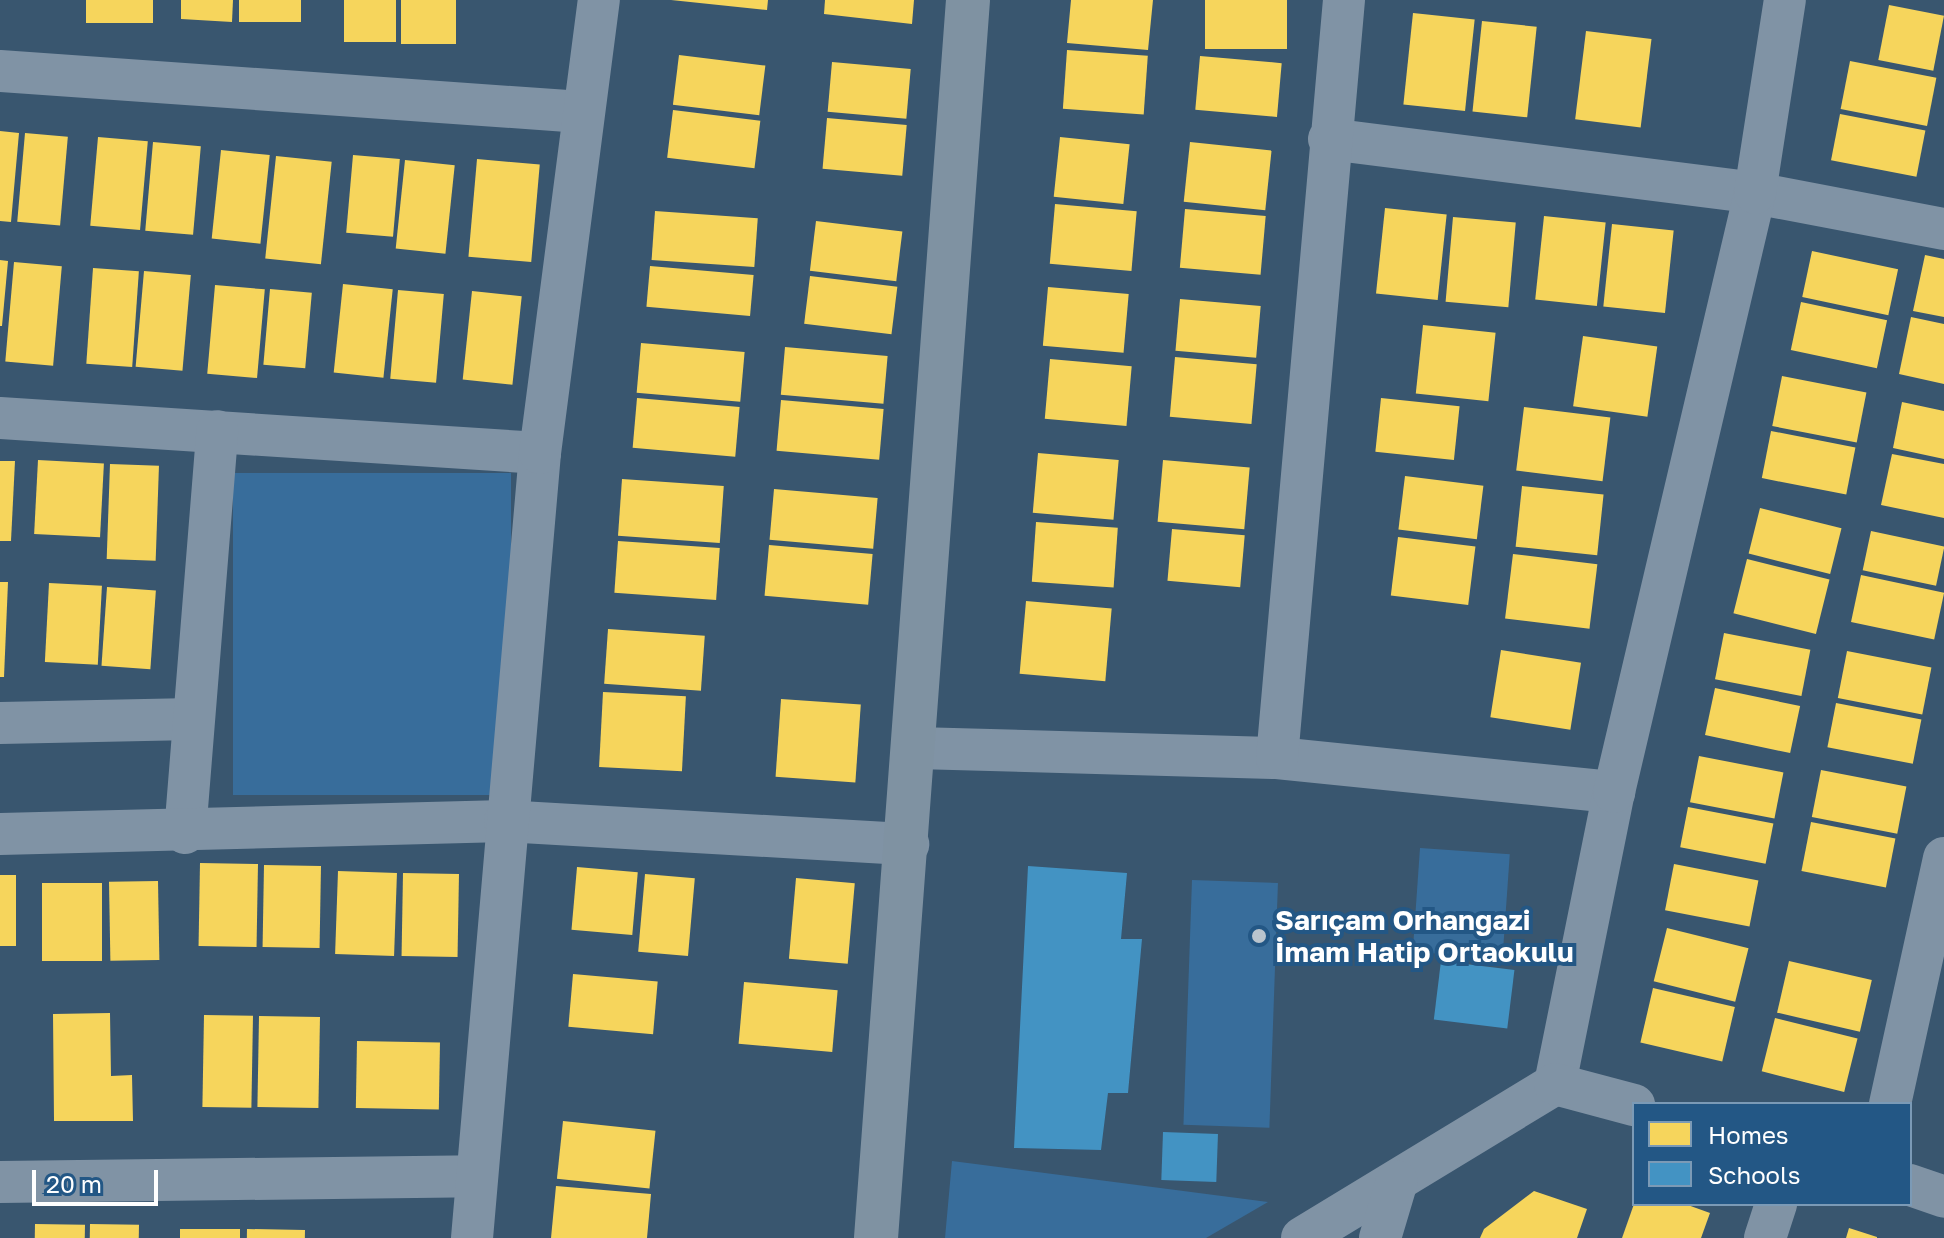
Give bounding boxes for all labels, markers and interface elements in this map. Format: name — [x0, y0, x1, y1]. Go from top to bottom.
place label: Sarıçam Orhangazi İmam Hatip Ortaokulu — [1275, 903, 1574, 969]
marker: Sarıçam Orhangazi İmam Hatip Ortaokulu — [1250, 927, 1268, 945]
legend — [1632, 1102, 1912, 1206]
text: Homes — [1708, 1120, 1789, 1149]
scale bar — [36, 1154, 162, 1204]
text: Schools — [1708, 1160, 1800, 1189]
text: 20 m — [46, 1169, 102, 1198]

